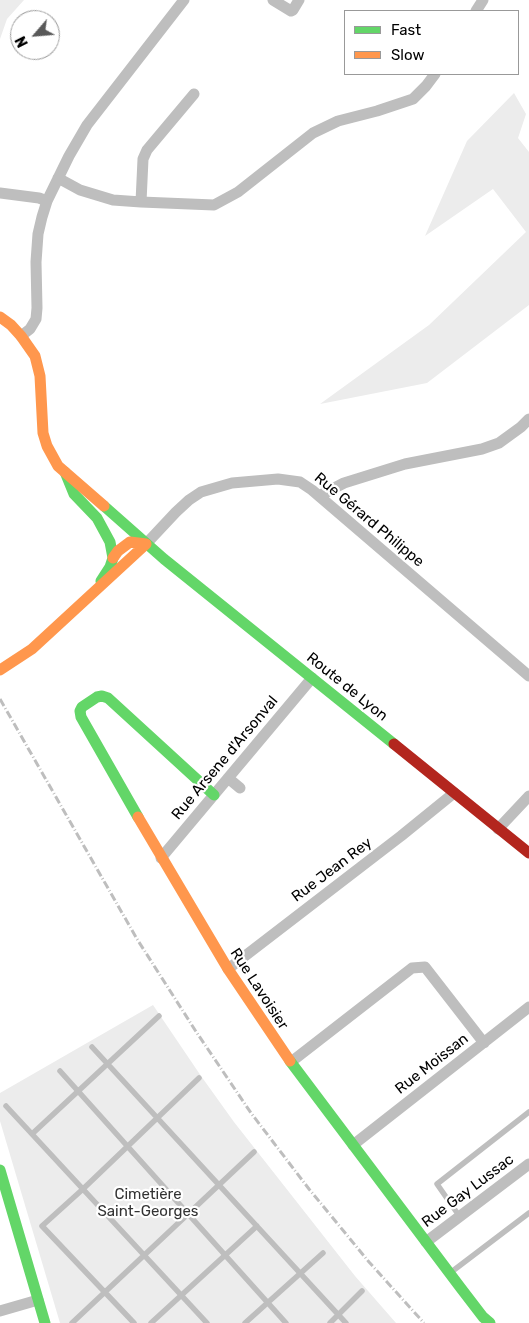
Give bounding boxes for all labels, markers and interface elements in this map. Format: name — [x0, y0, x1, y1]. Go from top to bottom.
north arrow — [10, 10, 60, 60]
legend — [344, 10, 519, 75]
text: Fast — [391, 21, 421, 39]
text: N — [12, 33, 32, 50]
text: Slow — [391, 46, 424, 64]
street label: Rue Gérard Philippe — [311, 469, 427, 571]
street label: Route de Lyon — [303, 649, 391, 725]
street label: Rue Arsene d'Arsonval — [168, 693, 282, 823]
street label: Rue Jean Rey — [288, 834, 376, 906]
street label: Rue Lavoisier — [226, 945, 292, 1033]
street label: Rue Moissan — [392, 1030, 472, 1098]
street label: Rue Gay Lussac — [419, 1151, 517, 1231]
park label: Cimetière Saint-Georges — [98, 1186, 198, 1221]

